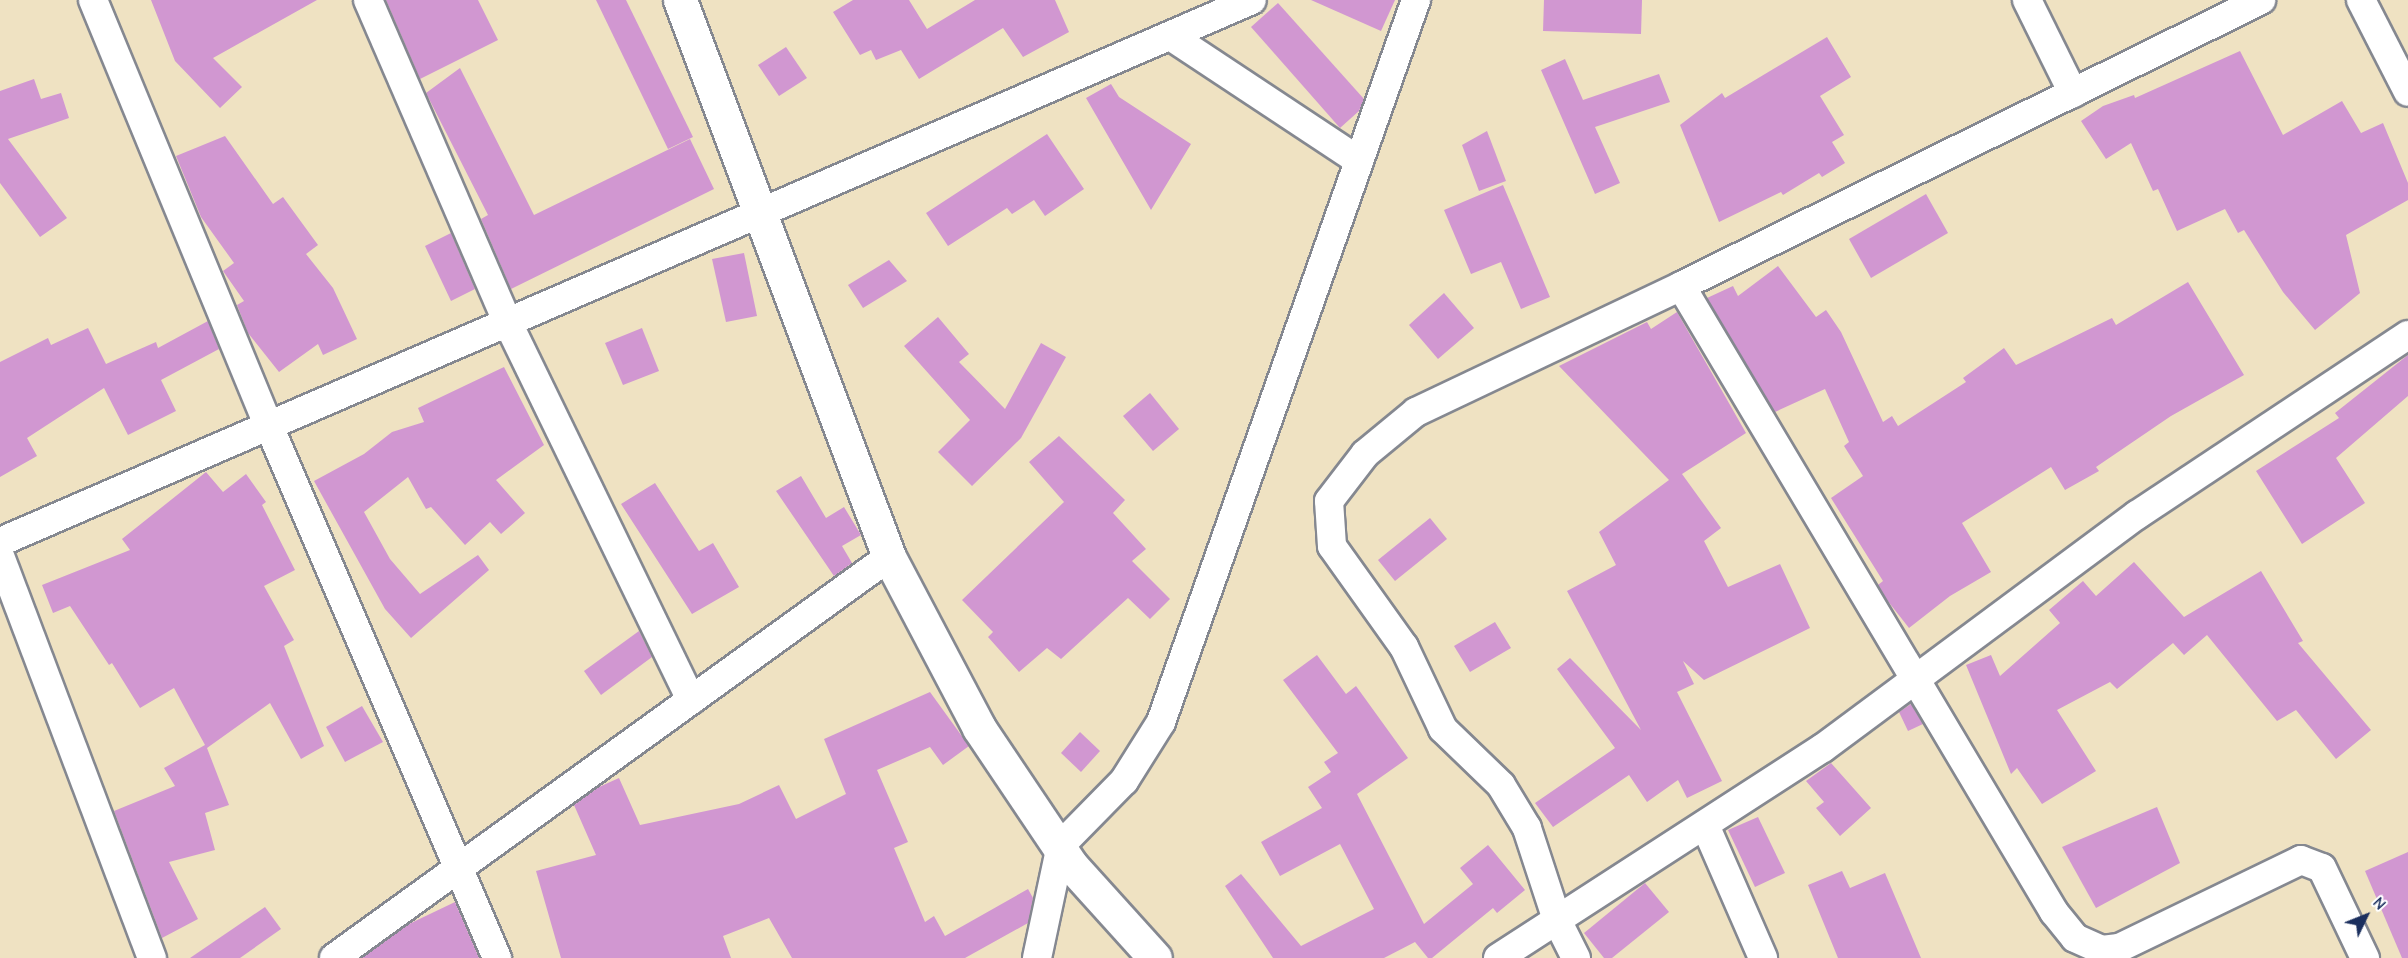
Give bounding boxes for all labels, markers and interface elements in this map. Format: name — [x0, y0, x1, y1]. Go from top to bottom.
north arrow — [2336, 886, 2396, 946]
text: N — [2369, 894, 2389, 914]

